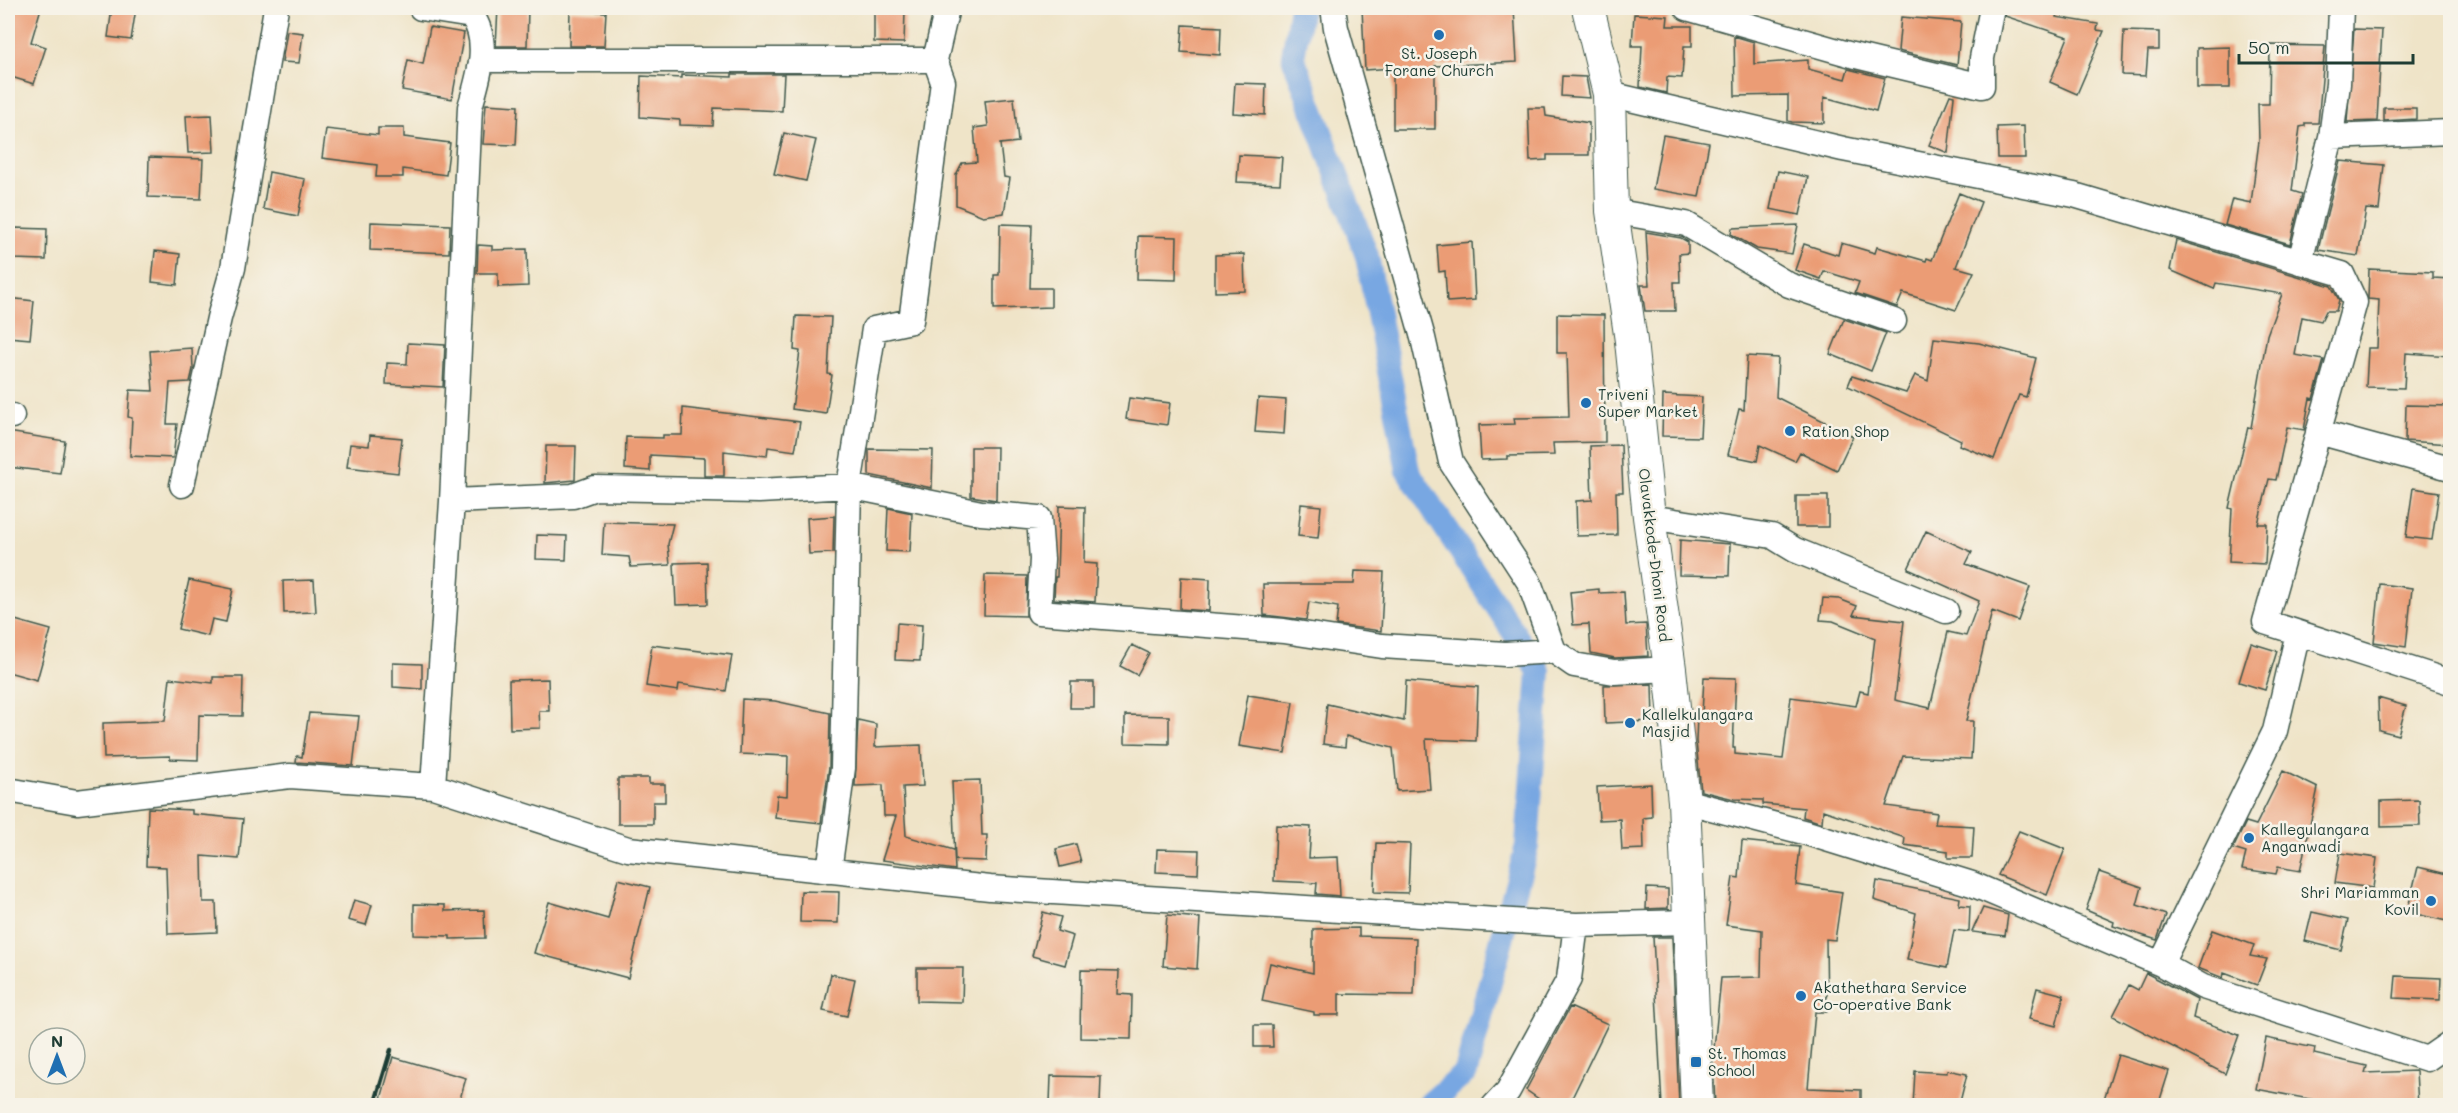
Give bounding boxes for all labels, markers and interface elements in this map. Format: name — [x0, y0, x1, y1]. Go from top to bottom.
scale bar — [2239, 27, 2413, 65]
marker: St. Joseph Forane Church — [1432, 28, 1446, 42]
text: 50 m — [2248, 35, 2290, 59]
place label: St. Joseph Forane Church — [1385, 43, 1493, 80]
place label: Triveni Super Market — [1598, 384, 1698, 421]
marker: Triveni Super Market — [1579, 396, 1593, 410]
place label: Ration Shop — [1802, 421, 1889, 441]
marker: Ration Shop — [1783, 424, 1797, 438]
street label: Olavakkode-Dhoni Road — [1634, 467, 1676, 643]
place label: Kallelkulangara Masjid — [1642, 704, 1754, 741]
marker: Kallelkulangara Masjid — [1623, 716, 1637, 730]
place label: Kallegulangara Anganwadi — [2261, 819, 2370, 856]
marker: Kallegulangara Anganwadi — [2242, 831, 2256, 845]
place label: Shri Mariamman Kovil — [2301, 882, 2419, 919]
marker: Shri Mariamman Kovil — [2424, 894, 2438, 908]
place label: Akathethara Service Co-operative Bank — [1813, 977, 1967, 1014]
marker: Akathethara Service Co-operative Bank — [1794, 989, 1808, 1003]
north arrow — [27, 1026, 87, 1086]
text: N — [51, 1030, 63, 1051]
place label: St. Thomas School — [1708, 1043, 1787, 1080]
marker: St. Thomas School — [1689, 1055, 1703, 1069]

